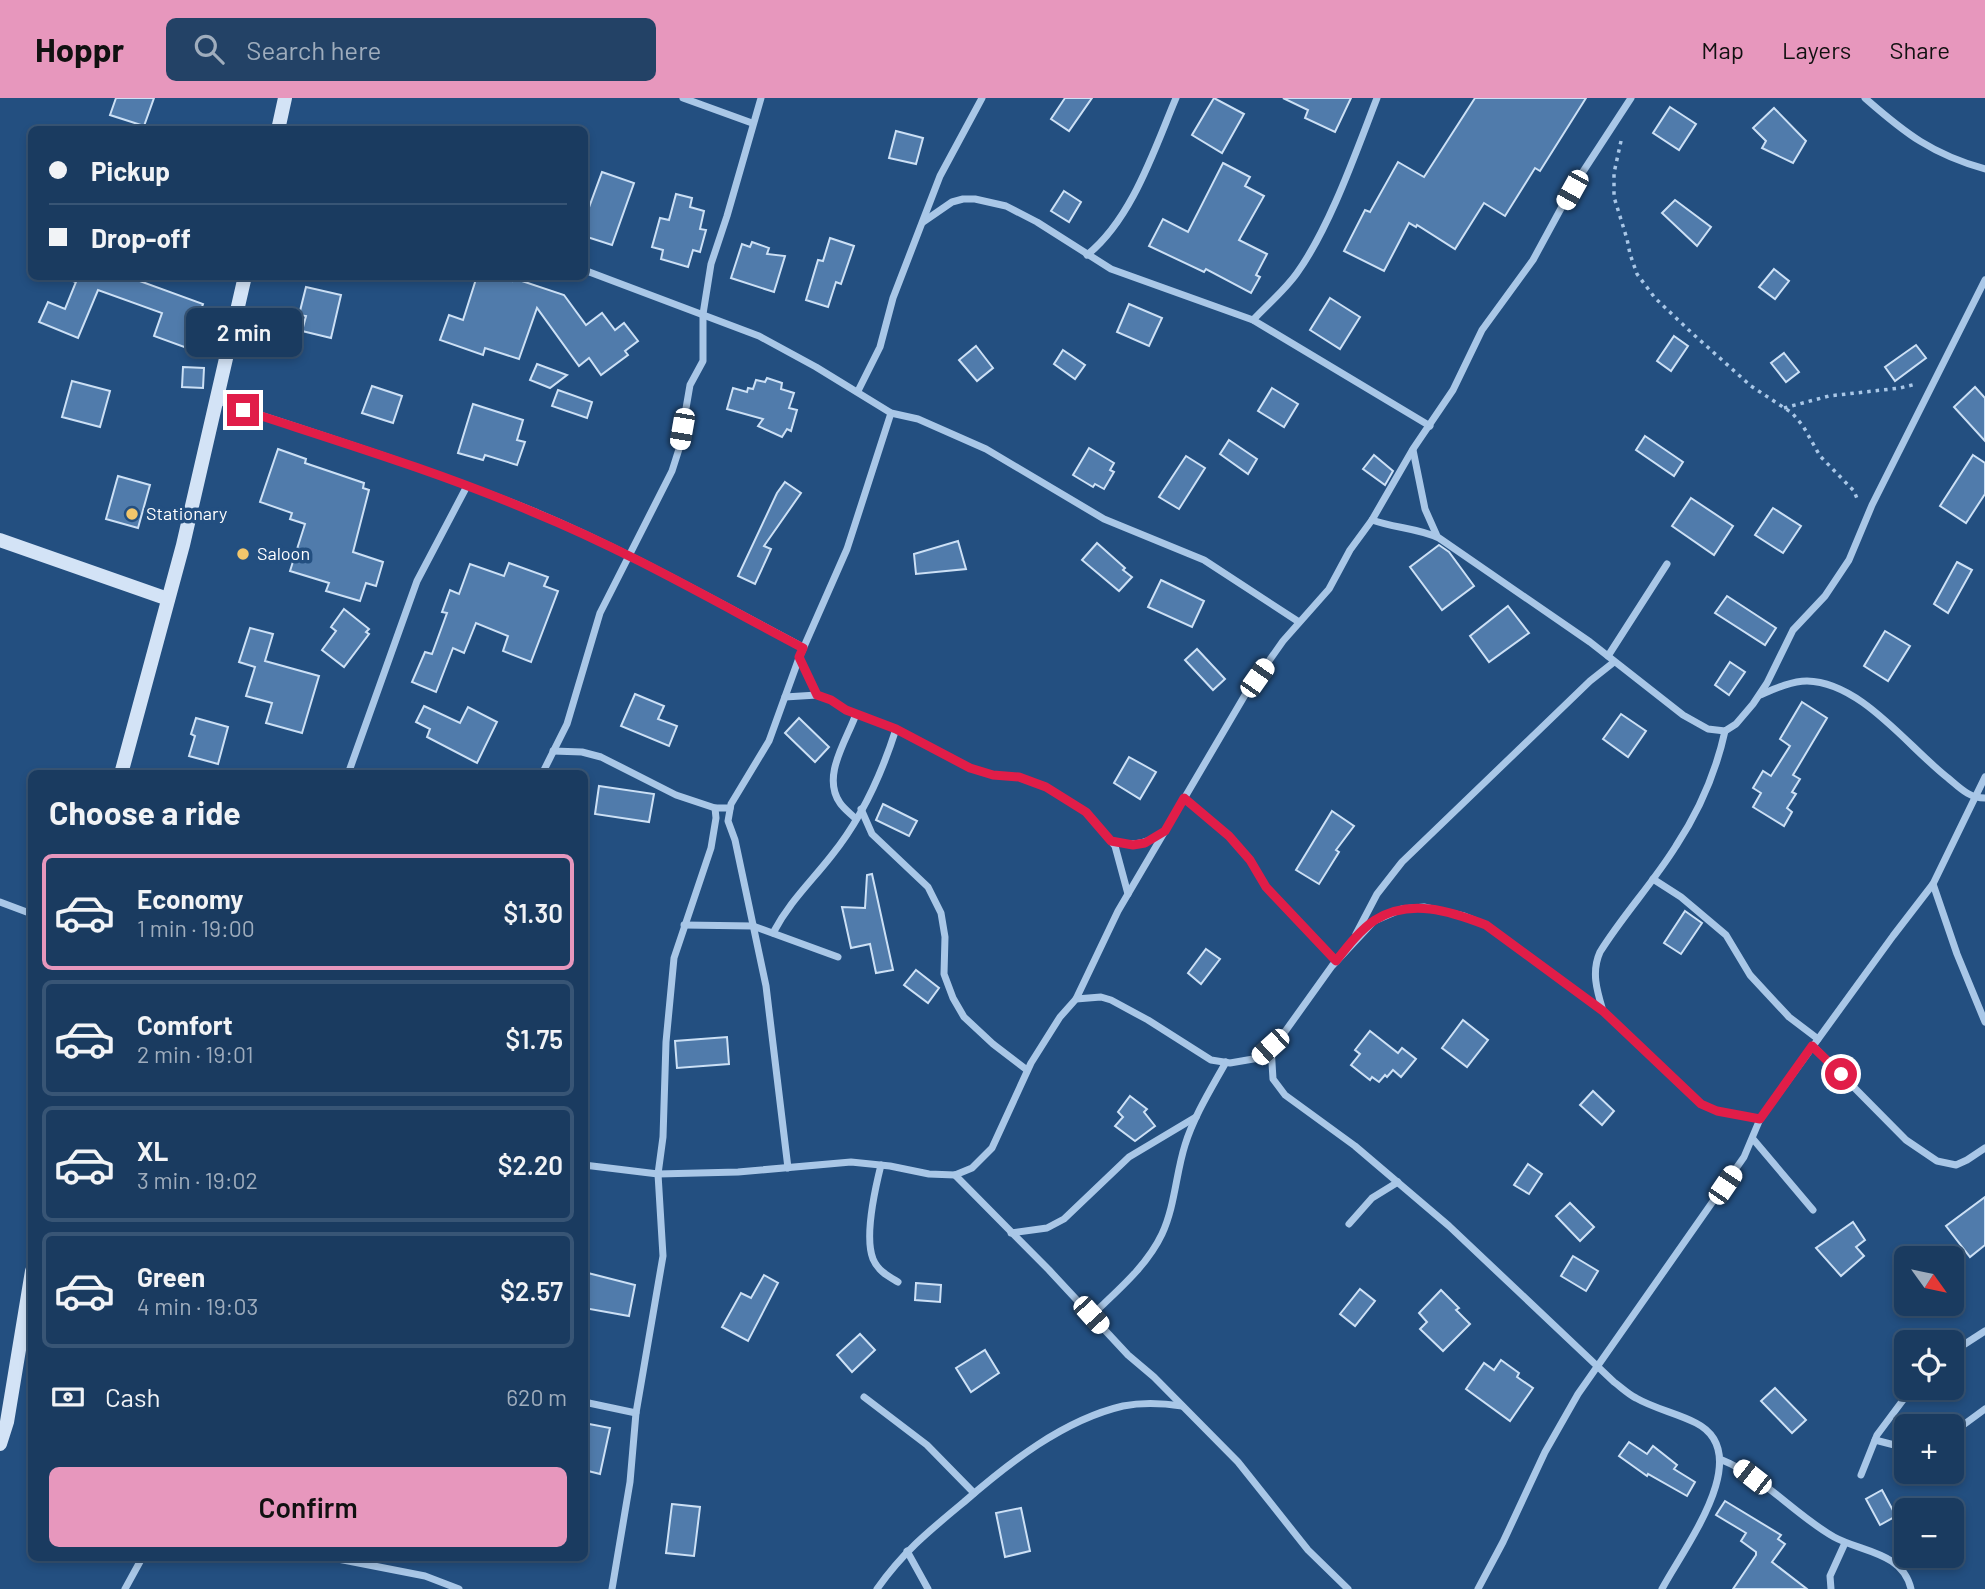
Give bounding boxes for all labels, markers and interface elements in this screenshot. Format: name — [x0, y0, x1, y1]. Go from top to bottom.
search box — [166, 18, 656, 81]
text: Hoppr — [35, 29, 124, 69]
icon: search — [190, 30, 228, 68]
text: Search here — [246, 34, 381, 65]
text: Map — [1701, 35, 1744, 64]
text: Layers — [1782, 35, 1851, 64]
text: Share — [1889, 35, 1950, 64]
text: Pickup — [91, 155, 170, 186]
car — [1553, 167, 1592, 213]
text: Drop-off — [91, 222, 191, 253]
callout: 2 min — [185, 308, 301, 358]
text: 2 min — [217, 318, 271, 346]
route end — [227, 394, 259, 426]
car — [669, 406, 696, 452]
place label: Stationary — [146, 502, 227, 524]
marker: Stationary — [124, 506, 140, 522]
place label: Saloon — [257, 542, 310, 564]
marker: Saloon — [235, 546, 251, 562]
car — [1237, 655, 1278, 701]
text: Choose a ride — [49, 793, 241, 831]
icon: car — [53, 881, 116, 944]
text: Economy — [137, 883, 243, 914]
text: $1.30 — [503, 897, 563, 928]
text: 1 min · 19:00 — [137, 914, 255, 942]
icon: car — [53, 1007, 116, 1070]
text: Comfort — [137, 1009, 233, 1040]
text: $1.75 — [506, 1023, 563, 1054]
car — [1248, 1025, 1293, 1069]
text: 2 min · 19:01 — [137, 1040, 253, 1068]
route start — [1825, 1058, 1857, 1090]
icon: car — [53, 1133, 116, 1196]
text: XL — [137, 1135, 168, 1166]
text: $2.20 — [498, 1149, 563, 1180]
car — [1705, 1162, 1746, 1208]
text: 3 min · 19:02 — [137, 1166, 258, 1194]
north arrow — [1894, 1246, 1964, 1316]
map controls — [1894, 1246, 1964, 1568]
icon: car — [53, 1259, 116, 1322]
text: Green — [137, 1261, 205, 1292]
text: $2.57 — [500, 1275, 563, 1306]
text: 4 min · 19:03 — [137, 1292, 258, 1320]
car — [1070, 1292, 1113, 1338]
button: locate — [1894, 1330, 1964, 1400]
icon: cash — [49, 1378, 87, 1416]
text: Cash — [105, 1381, 160, 1412]
text: 620 m — [506, 1383, 567, 1411]
button: + — [1894, 1414, 1964, 1484]
car — [1729, 1456, 1776, 1498]
button: Confirm — [49, 1467, 567, 1547]
button: − — [1894, 1498, 1964, 1568]

